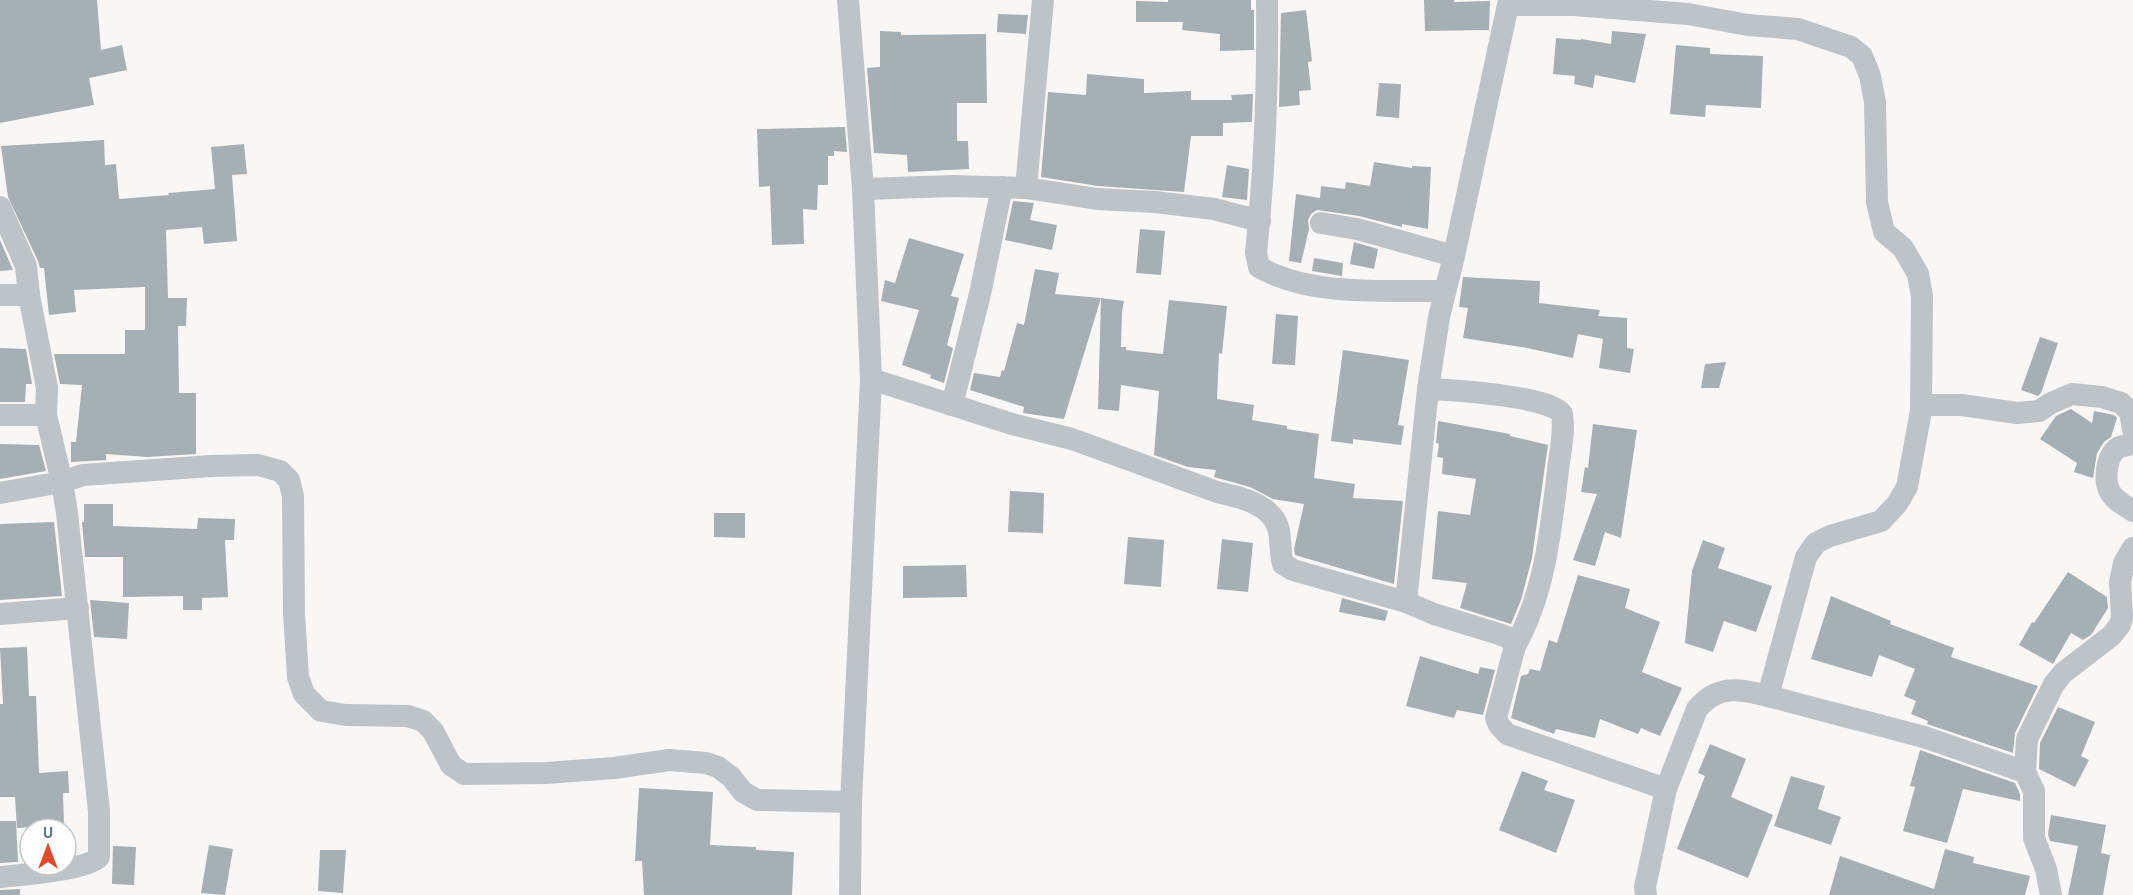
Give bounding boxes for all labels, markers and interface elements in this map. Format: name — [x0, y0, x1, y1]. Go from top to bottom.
north arrow — [18, 817, 78, 877]
text: U — [43, 825, 53, 841]

